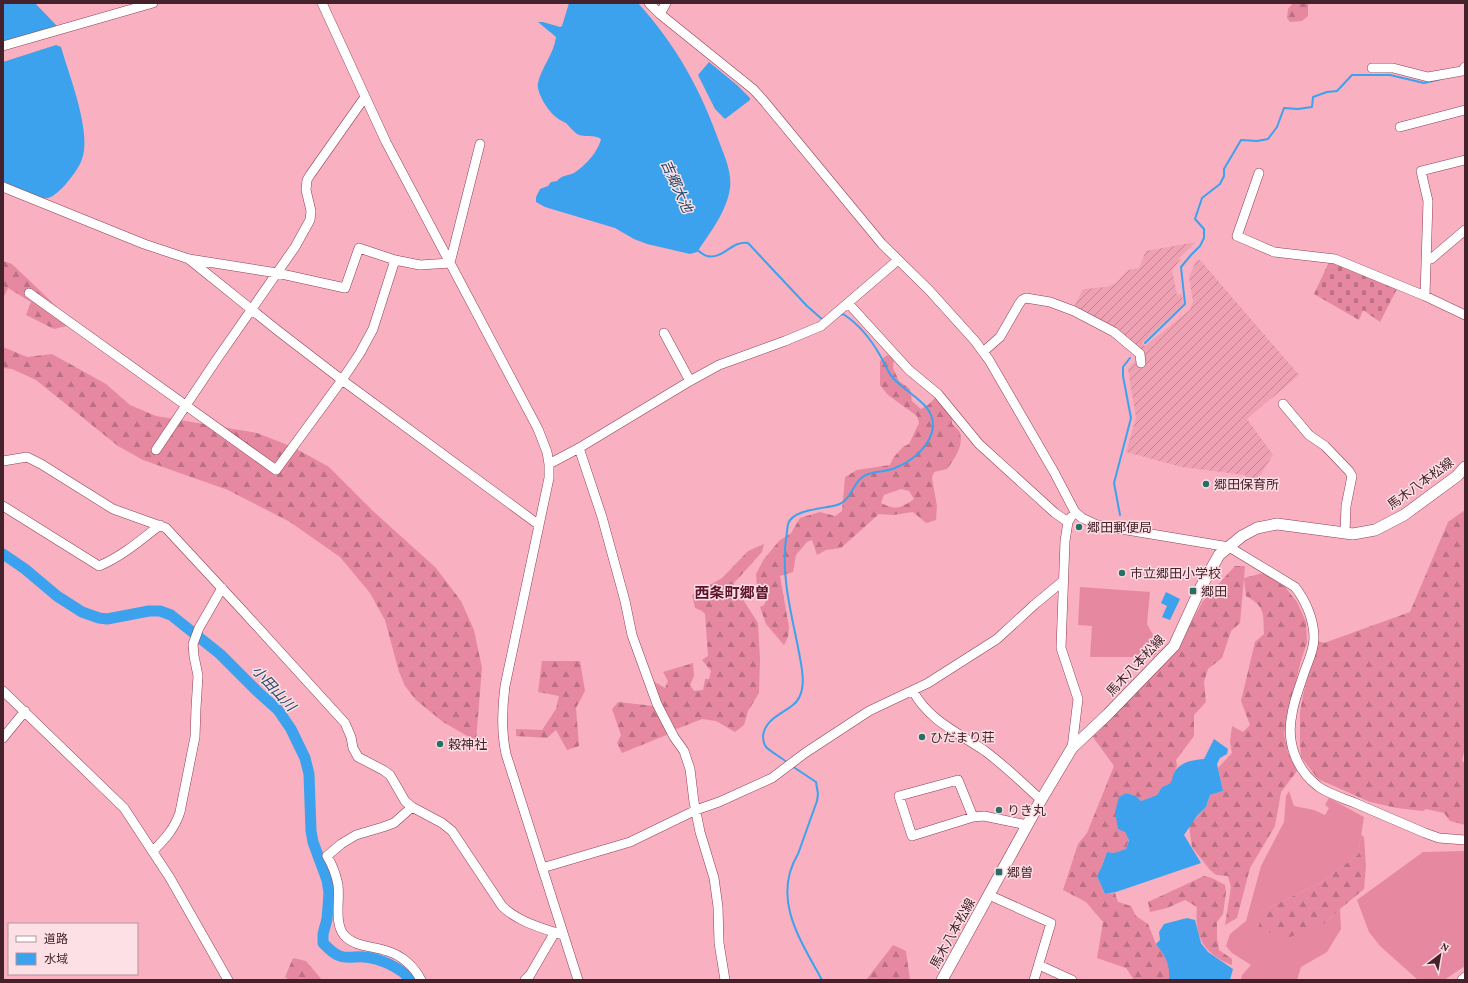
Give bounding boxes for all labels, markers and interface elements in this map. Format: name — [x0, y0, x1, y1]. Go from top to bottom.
water label: 吉郷大池 — [658, 157, 697, 217]
street label: 馬木八本松線 — [1384, 454, 1456, 512]
place label: 郷田保育所 — [1214, 477, 1279, 492]
marker: 郷田保育所 — [1201, 479, 1211, 489]
place label: 郷田郵便局 — [1087, 520, 1152, 535]
marker: 郷田郵便局 — [1074, 522, 1084, 532]
place label: 市立郷田小学校 — [1130, 566, 1221, 581]
marker: 市立郷田小学校 — [1117, 568, 1127, 578]
place label: 郷田 — [1201, 584, 1227, 599]
district label: 西条町郷曽 — [694, 585, 770, 601]
marker: 郷田 — [1188, 586, 1198, 596]
street label: 馬木八本松線 — [1103, 632, 1167, 699]
water label: 小田山川 — [249, 662, 300, 715]
place label: ひだまり荘 — [930, 730, 995, 745]
marker: ひだまり荘 — [917, 732, 927, 742]
place label: 穀神社 — [448, 737, 487, 752]
marker: 穀神社 — [435, 739, 445, 749]
place label: りき丸 — [1007, 803, 1046, 818]
marker: りき丸 — [994, 805, 1004, 815]
place label: 郷曽 — [1007, 865, 1033, 880]
marker: 郷曽 — [994, 867, 1004, 877]
street label: 馬木八本松線 — [927, 895, 978, 971]
legend — [8, 923, 138, 975]
text: 道路 — [44, 932, 68, 946]
north arrow — [1420, 935, 1460, 975]
text: N — [1439, 939, 1452, 954]
text: 水域 — [44, 952, 68, 966]

